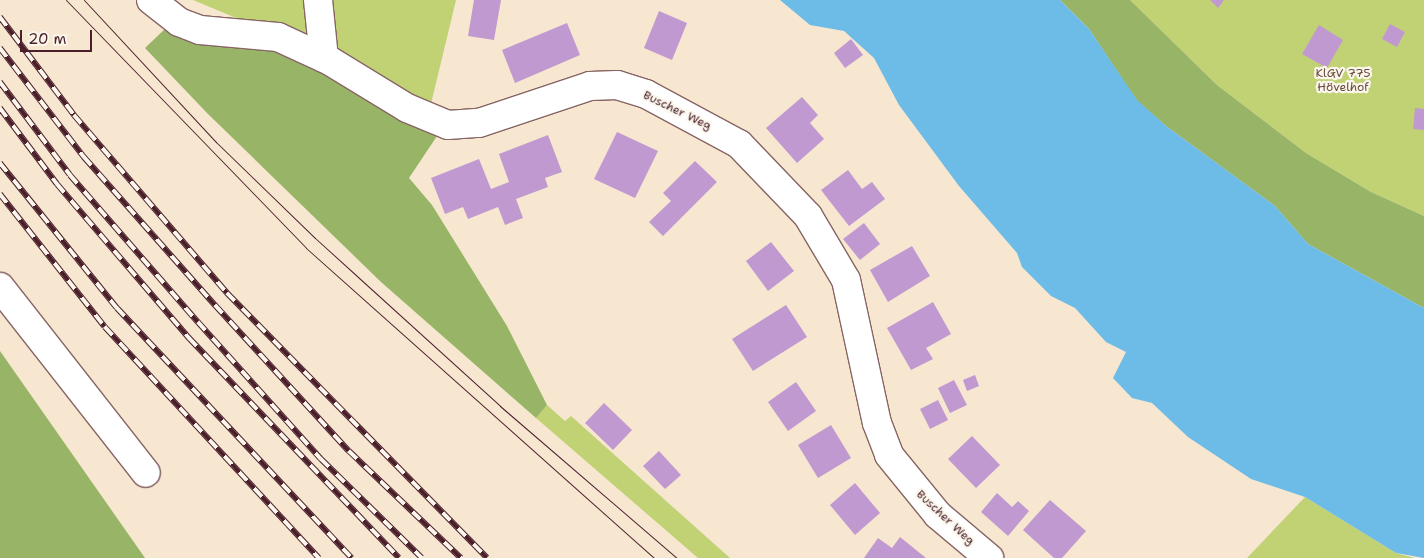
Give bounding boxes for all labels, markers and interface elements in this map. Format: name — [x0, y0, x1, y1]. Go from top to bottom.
scale bar — [22, 20, 95, 52]
text: 20 m — [28, 29, 67, 49]
park label: KlGV 775 Hövelhof — [1316, 67, 1370, 95]
street label: Buscher Weg — [641, 88, 713, 134]
street label: Buscher Weg — [913, 487, 977, 549]

